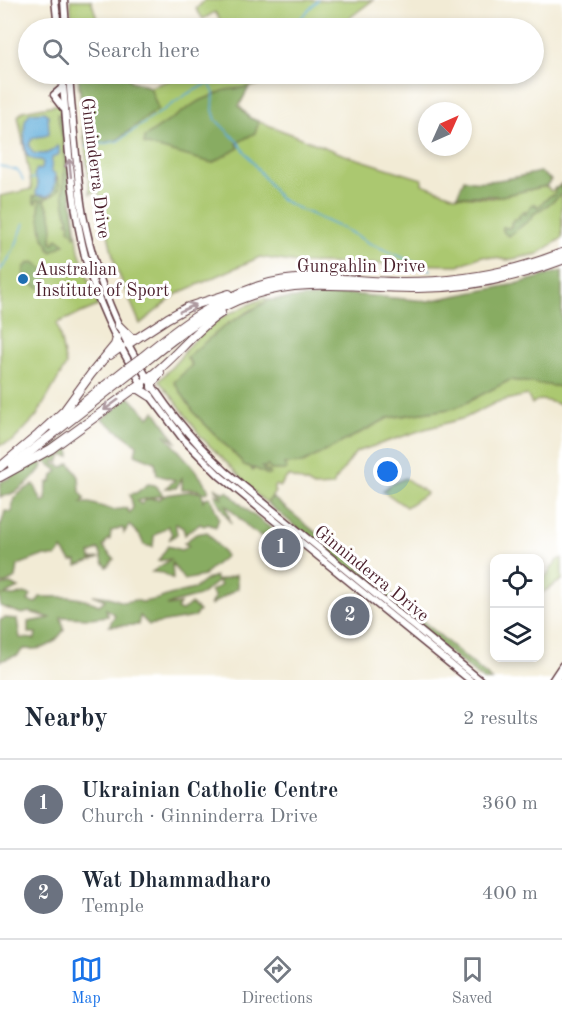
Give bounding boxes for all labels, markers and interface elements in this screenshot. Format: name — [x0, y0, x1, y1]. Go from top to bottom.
search box — [18, 18, 544, 84]
icon: search — [39, 35, 72, 68]
text: Search here — [87, 40, 200, 62]
street label: Ginninderra Drive — [77, 97, 113, 239]
north arrow — [418, 102, 472, 156]
one-way arrow — [64, 159, 75, 179]
street label: Gungahlin Drive — [297, 258, 425, 276]
place label: Australian Institute of Sport — [35, 261, 169, 300]
marker: Australian Institute of Sport — [16, 272, 30, 286]
one-way arrow — [178, 302, 196, 313]
one-way arrow — [103, 399, 119, 411]
your location — [373, 457, 402, 486]
street label: Ginninderra Drive — [311, 522, 432, 625]
pin: 1 — [262, 526, 300, 570]
map controls — [490, 554, 544, 662]
button: locate — [490, 554, 544, 608]
pin: 2 — [330, 594, 370, 638]
button: layers — [490, 608, 544, 662]
text: Nearby — [24, 706, 108, 732]
text: 2 results — [463, 709, 538, 729]
text: Ukrainian Catholic Centre — [81, 780, 338, 802]
text: 1 — [38, 794, 49, 814]
text: 360 m — [482, 794, 538, 814]
text: Church · Ginninderra Drive — [81, 807, 318, 827]
text: Wat Dhammadharo — [81, 870, 271, 892]
text: 2 — [38, 884, 49, 904]
text: 400 m — [482, 884, 538, 904]
text: Temple — [81, 897, 144, 917]
tab: Map — [70, 953, 103, 1009]
tab: Directions — [242, 953, 313, 1009]
tab: Saved — [452, 953, 492, 1009]

